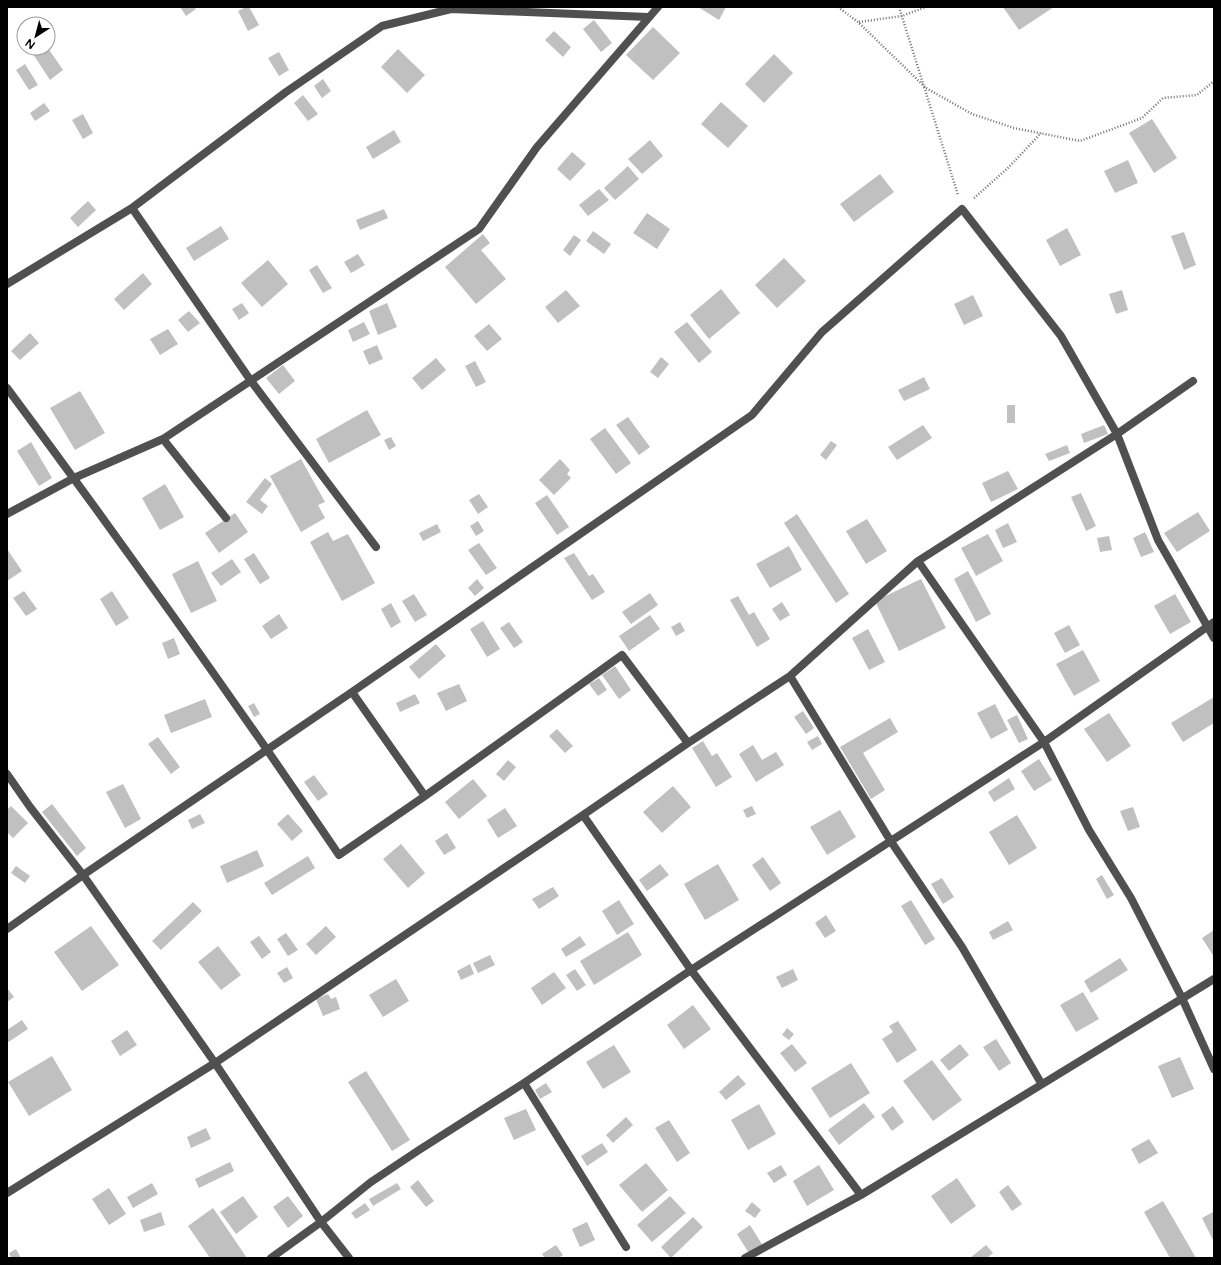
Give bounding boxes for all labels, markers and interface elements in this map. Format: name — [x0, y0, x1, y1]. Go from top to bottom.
north arrow — [16, 16, 56, 56]
text: N — [23, 36, 38, 52]

